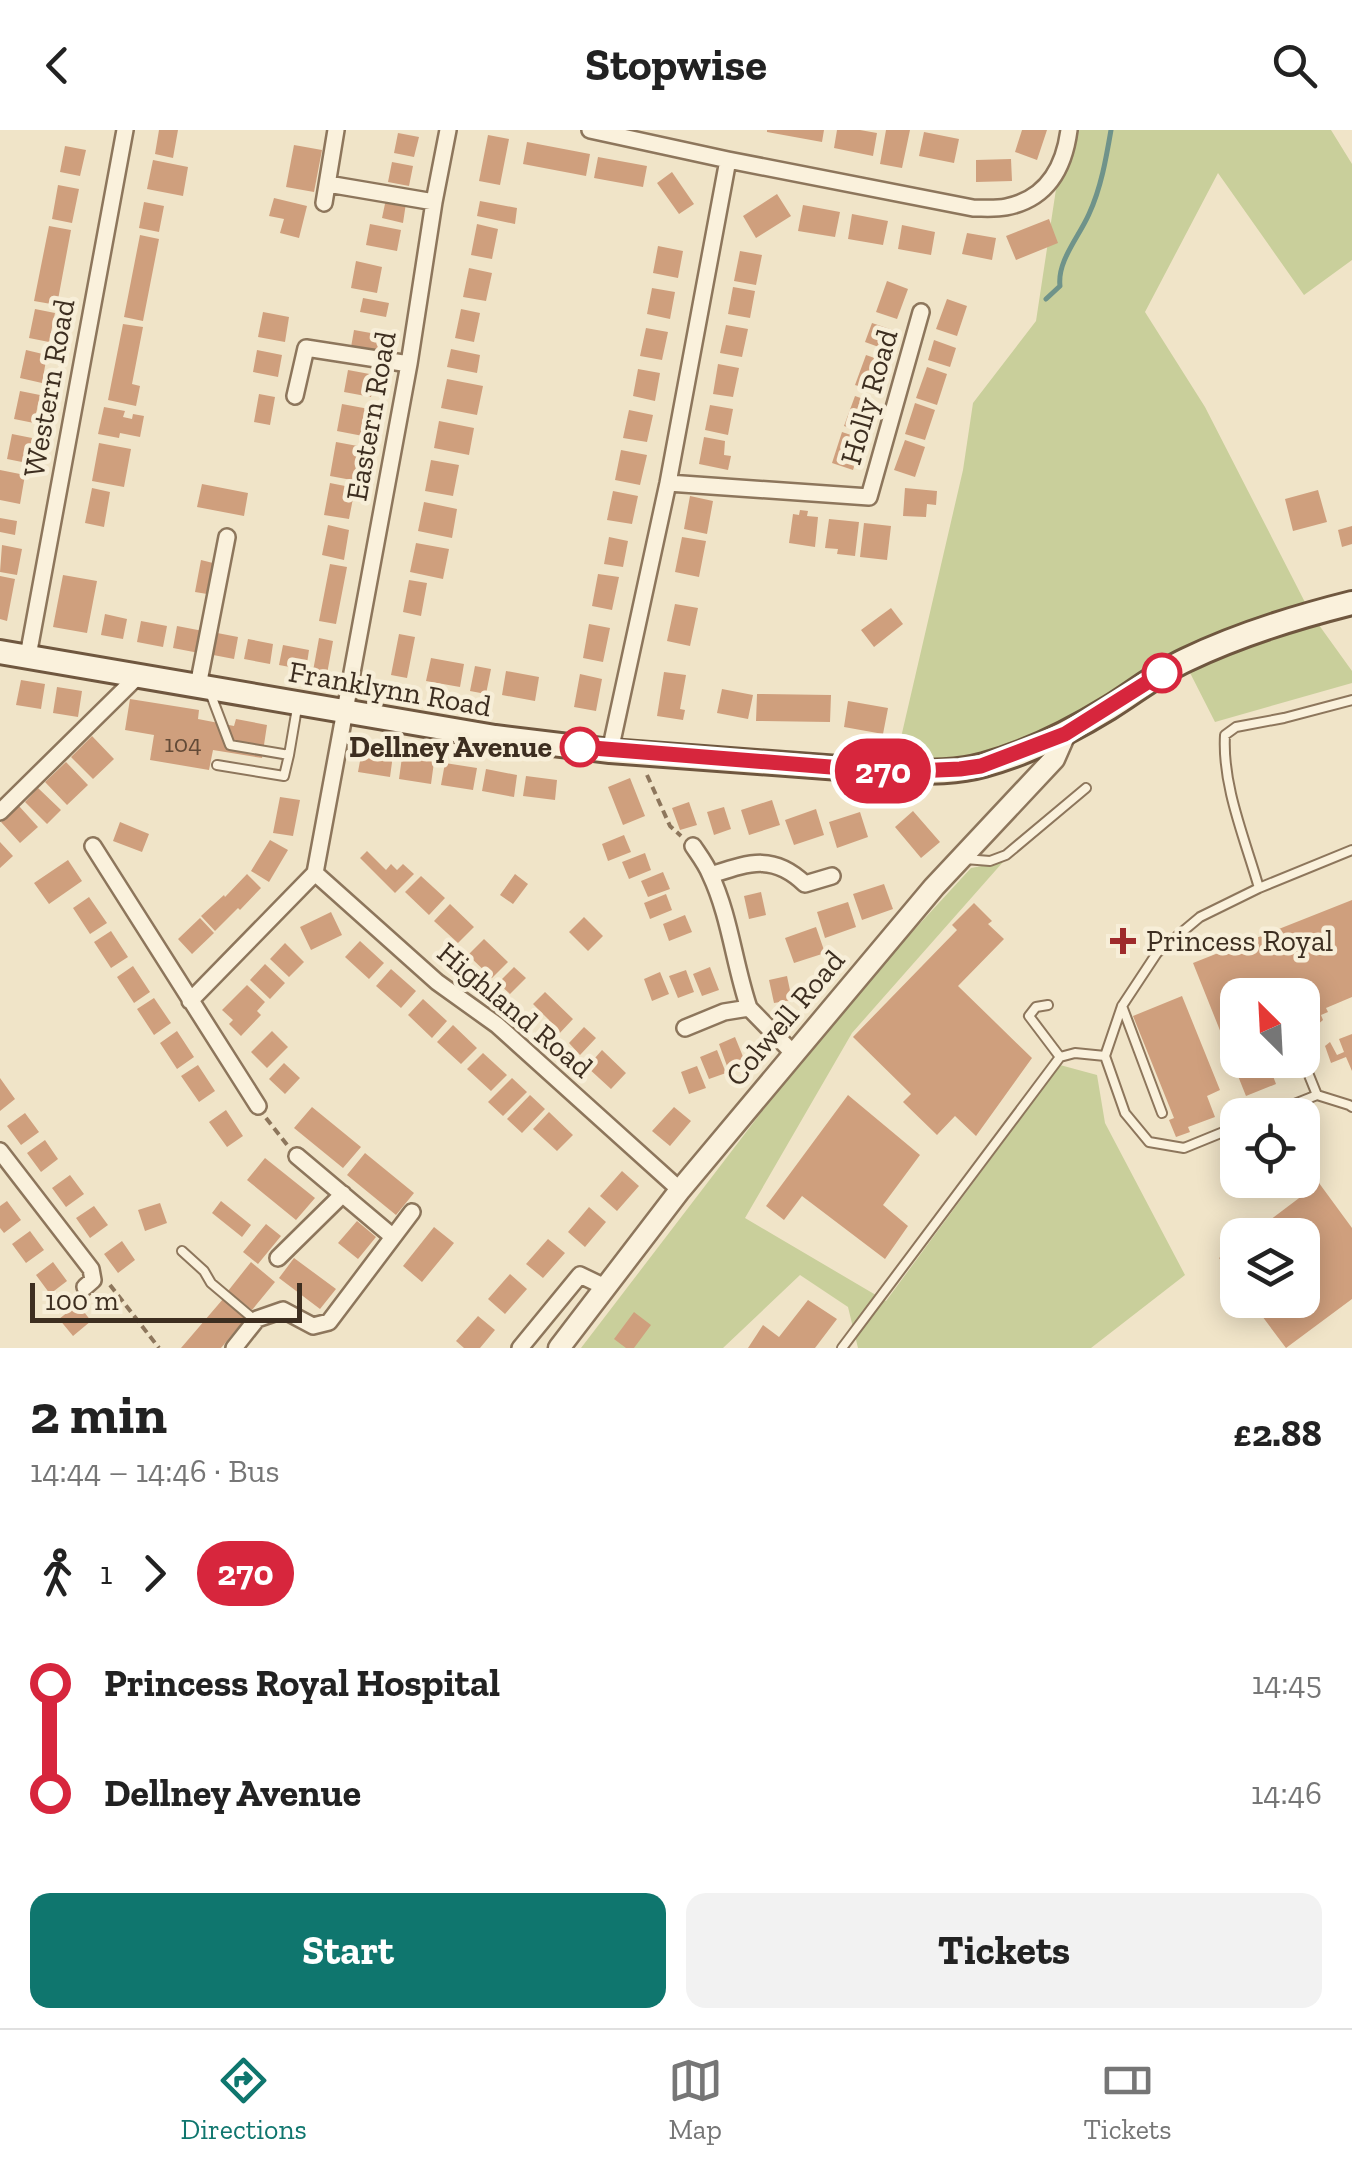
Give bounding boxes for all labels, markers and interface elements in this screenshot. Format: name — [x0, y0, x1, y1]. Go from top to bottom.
icon: back — [30, 38, 85, 93]
text: Stopwise — [585, 38, 767, 92]
icon: search — [1267, 38, 1322, 93]
street label: Western Road — [16, 296, 82, 480]
street label: Holly Road — [833, 325, 906, 469]
street label: Eastern Road — [338, 328, 404, 504]
street label: Franklynn Road — [286, 653, 495, 725]
unlabelled marker — [1143, 654, 1181, 692]
house number: 104 — [164, 728, 202, 758]
marker: Dellney Avenue — [561, 728, 599, 766]
place label: Dellney Avenue — [349, 729, 552, 765]
line badge: 270 — [826, 738, 940, 804]
text: 270 — [855, 750, 911, 792]
place label: Princess Royal — [1146, 923, 1333, 959]
marker: Princess Royal — [1110, 928, 1136, 954]
street label: Highland Road — [430, 935, 600, 1086]
street label: Colwell Road — [718, 942, 853, 1093]
north arrow — [1220, 978, 1320, 1078]
map controls — [1220, 978, 1320, 1318]
button: locate — [1220, 1098, 1320, 1198]
button: layers — [1220, 1218, 1320, 1318]
scale bar — [30, 1278, 302, 1322]
text: 100 m — [45, 1284, 119, 1317]
text: 2 min — [30, 1381, 167, 1447]
text: £2.88 — [1233, 1410, 1322, 1456]
text: 14:44 – 14:46 · Bus — [30, 1452, 280, 1490]
icon: walk — [30, 1546, 85, 1601]
icon: forward — [127, 1546, 182, 1601]
text: 270 — [217, 1552, 274, 1594]
text: 1 — [100, 1554, 112, 1592]
text: Princess Royal Hospital — [104, 1660, 500, 1706]
text: 14:45 — [1252, 1664, 1322, 1702]
text: Dellney Avenue — [104, 1770, 361, 1816]
text: 14:46 — [1251, 1774, 1322, 1812]
button: Start — [30, 1893, 666, 2008]
button: Tickets — [686, 1893, 1322, 2008]
tab: Directions — [180, 2053, 307, 2146]
tab: Map — [668, 2053, 723, 2146]
tab: Tickets — [1083, 2053, 1172, 2146]

